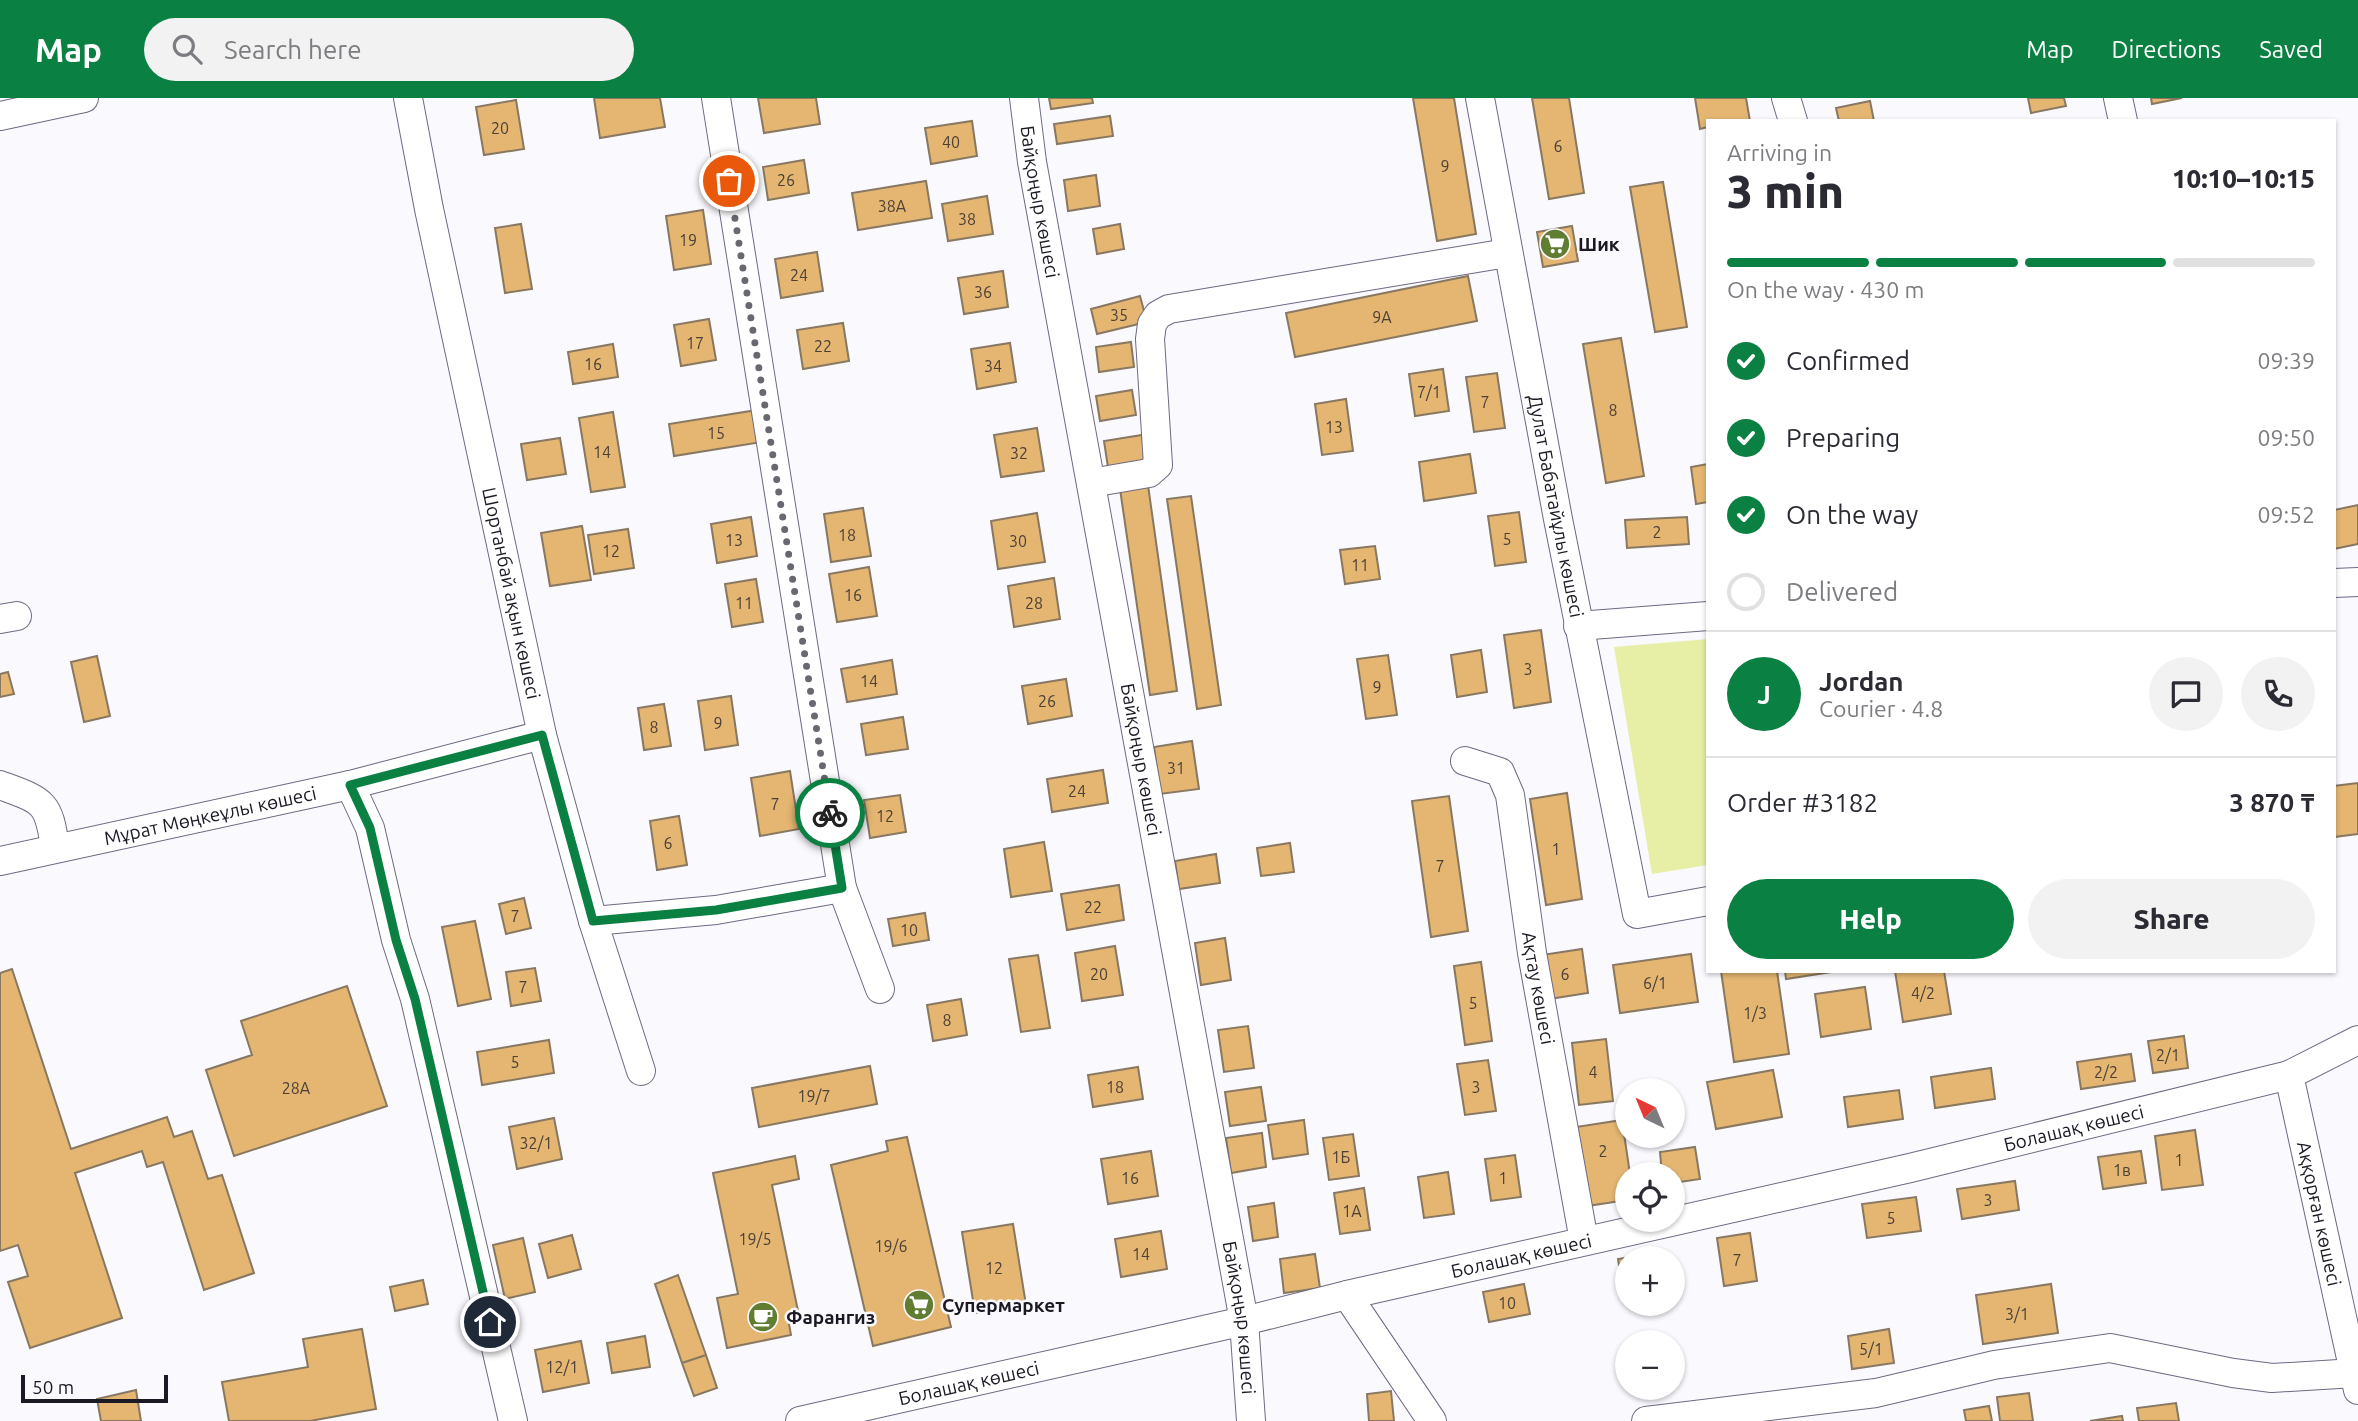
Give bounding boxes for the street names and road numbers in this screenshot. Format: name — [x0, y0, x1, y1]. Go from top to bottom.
street label: Байқоңыр көшесі — [1017, 124, 1064, 280]
street label: Дулат Бабатайұлы көшесі — [1524, 393, 1588, 619]
street label: Шортанбай ақын көшесі — [478, 485, 545, 701]
street label: Байқоңыр көшесі — [1117, 682, 1166, 838]
street label: Мұрат Мөңкеұлы көшесі — [102, 782, 318, 849]
street label: Ақтау көшесі — [1518, 930, 1559, 1046]
street label: Болашақ көшесі — [2001, 1100, 2146, 1156]
street label: Аққорған көшесі — [2293, 1139, 2346, 1288]
street label: Болашақ көшесі — [1449, 1229, 1594, 1282]
street label: Байқоңыр көшесі — [1219, 1239, 1260, 1395]
street label: Болашақ көшесі — [896, 1356, 1041, 1409]

